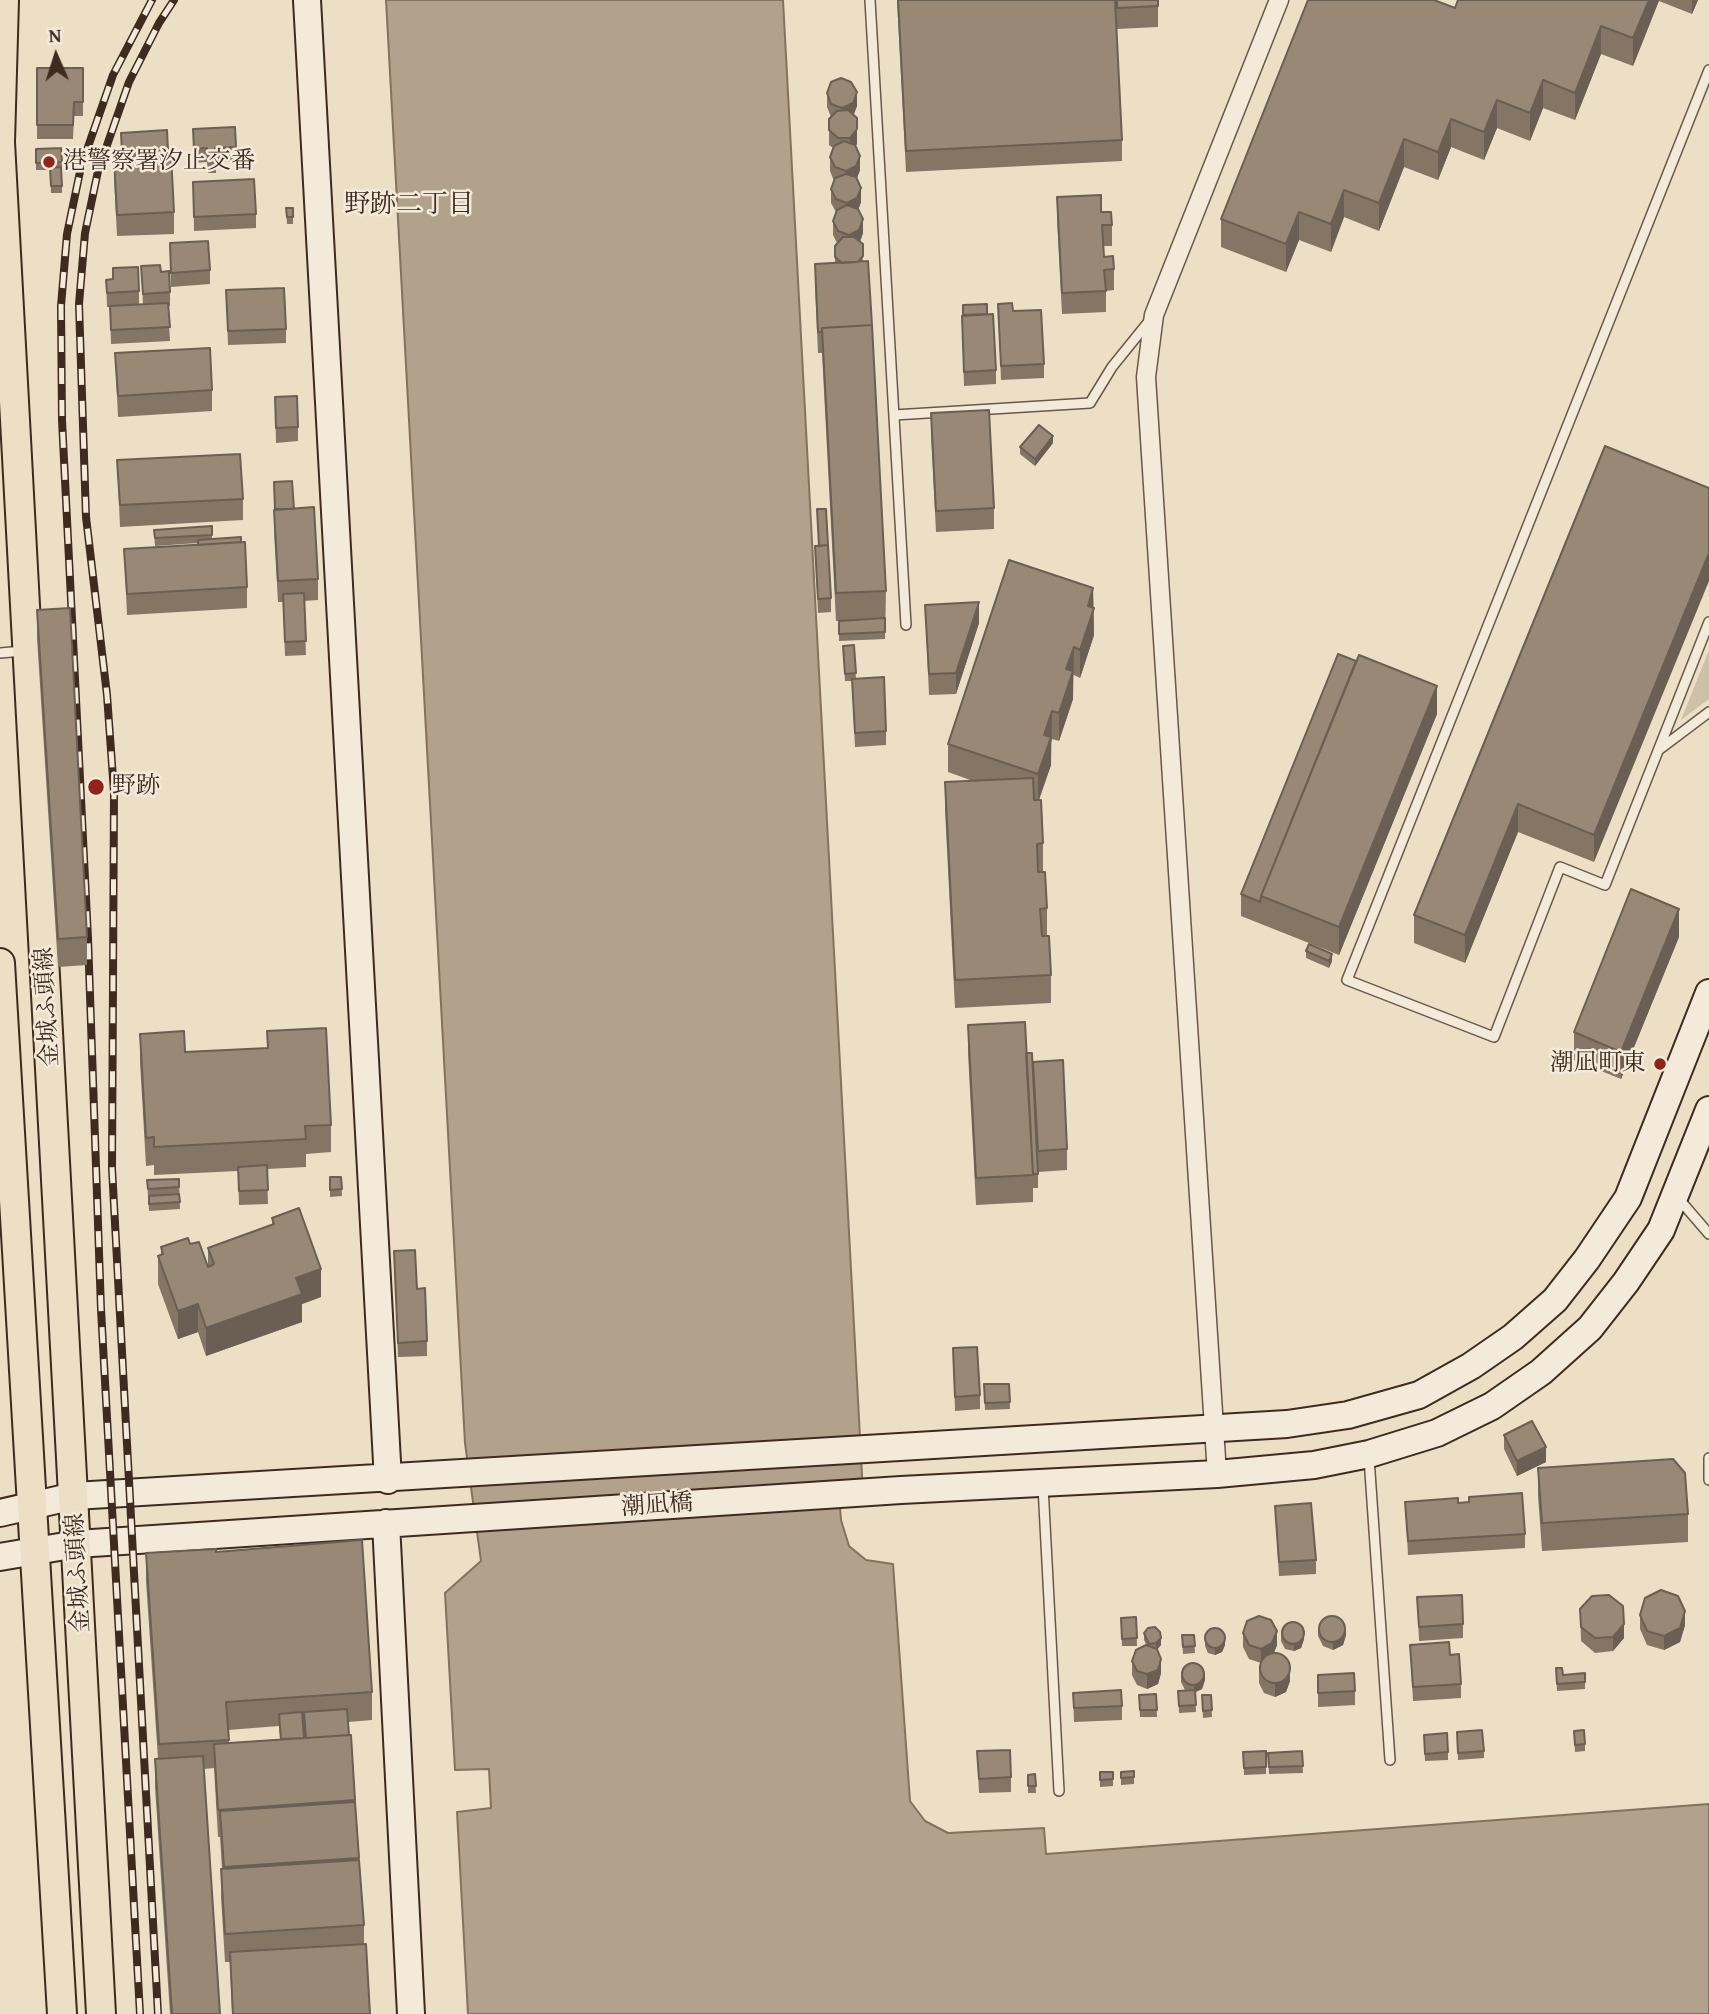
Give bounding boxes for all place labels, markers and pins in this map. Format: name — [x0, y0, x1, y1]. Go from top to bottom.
place label: 港警察署汐止交番 — [63, 148, 255, 176]
marker: 港警察署汐止交番 — [41, 154, 57, 170]
place label: 野跡 — [112, 773, 160, 801]
marker: 野跡 — [86, 777, 106, 797]
place label: 潮凪町東 — [1550, 1050, 1646, 1078]
marker: 潮凪町東 — [1652, 1056, 1668, 1072]

